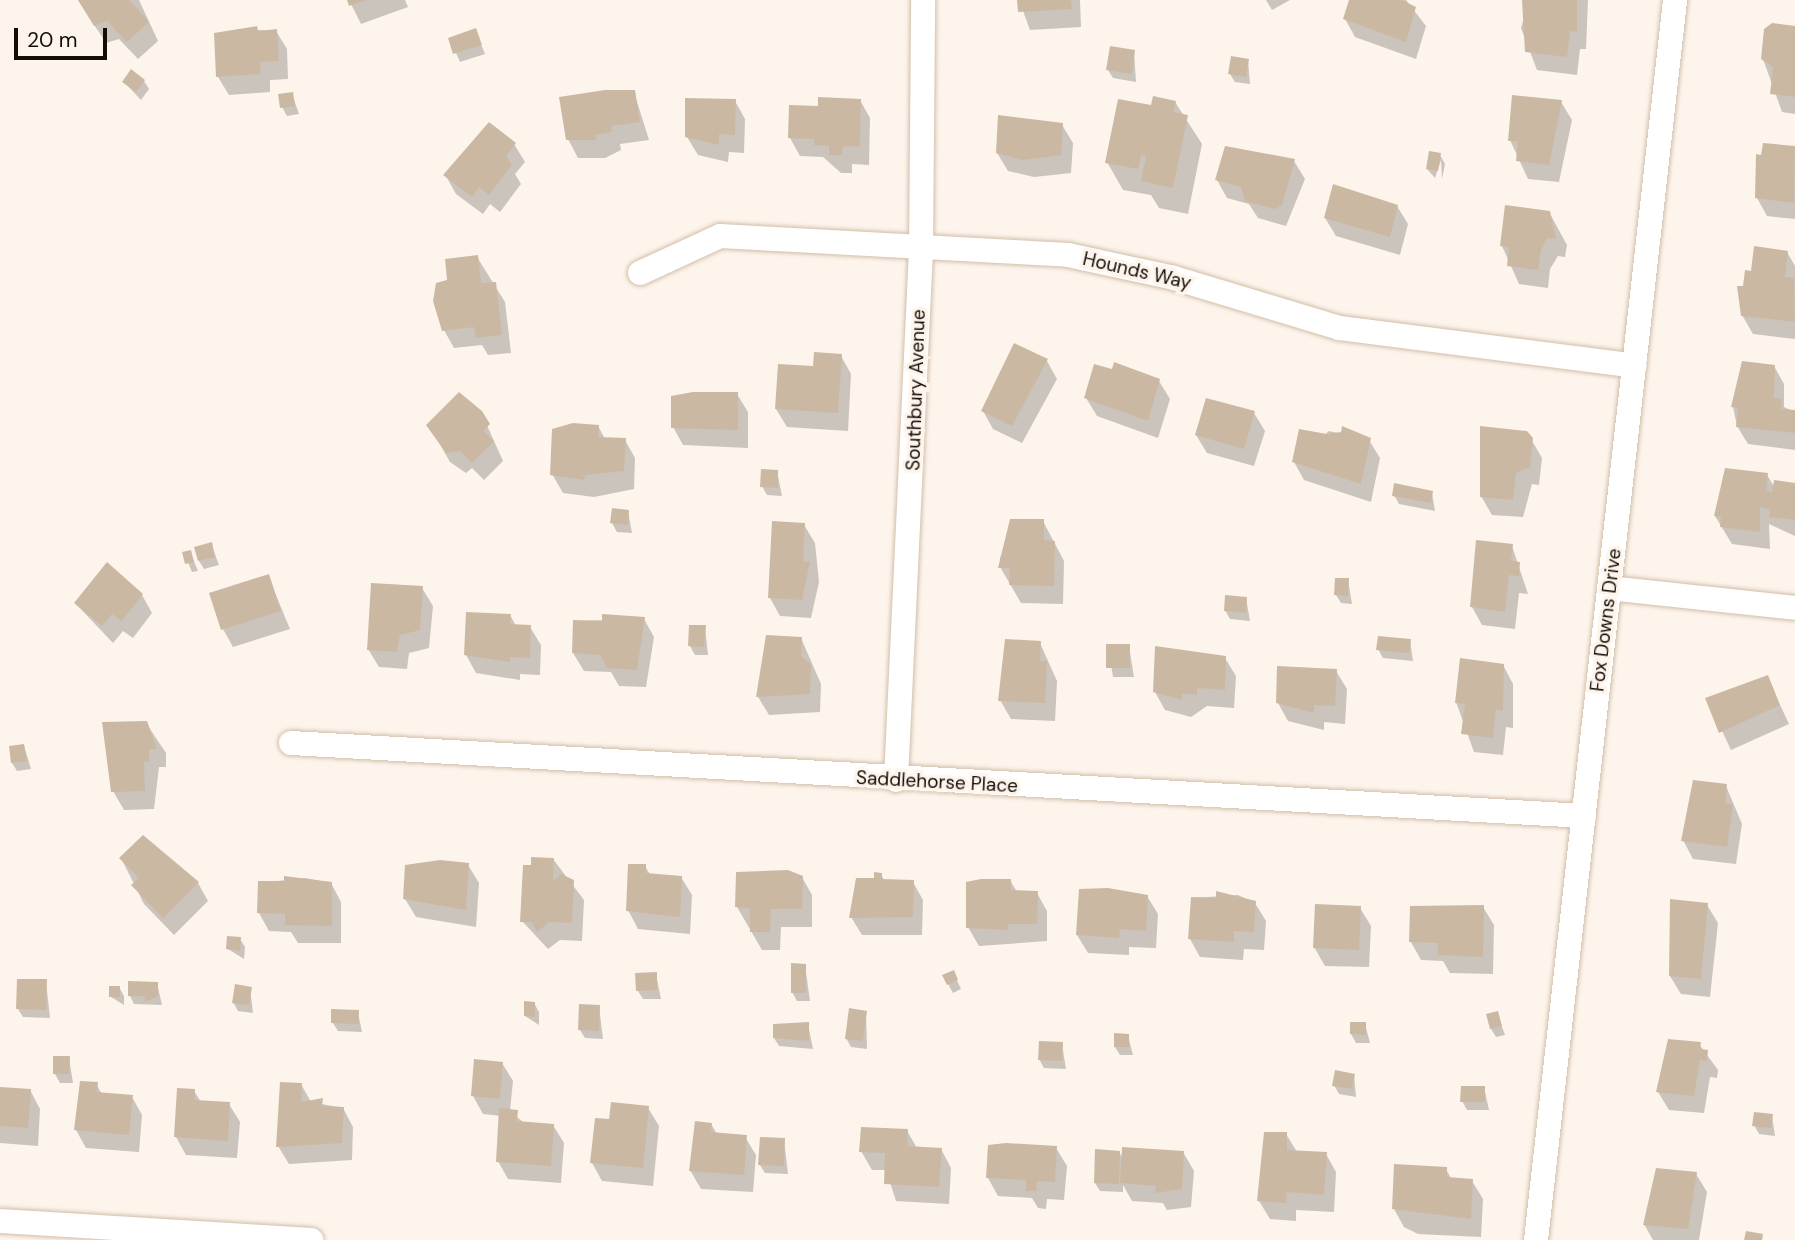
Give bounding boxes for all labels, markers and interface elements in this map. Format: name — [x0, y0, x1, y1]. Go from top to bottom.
scale bar — [18, 14, 110, 58]
text: 20 m — [27, 26, 78, 54]
street label: Hounds Way — [1081, 247, 1193, 295]
street label: Southbury Avenue — [902, 309, 930, 471]
street label: Fox Downs Drive — [1586, 547, 1626, 693]
street label: Saddlehorse Place — [855, 766, 1019, 798]

